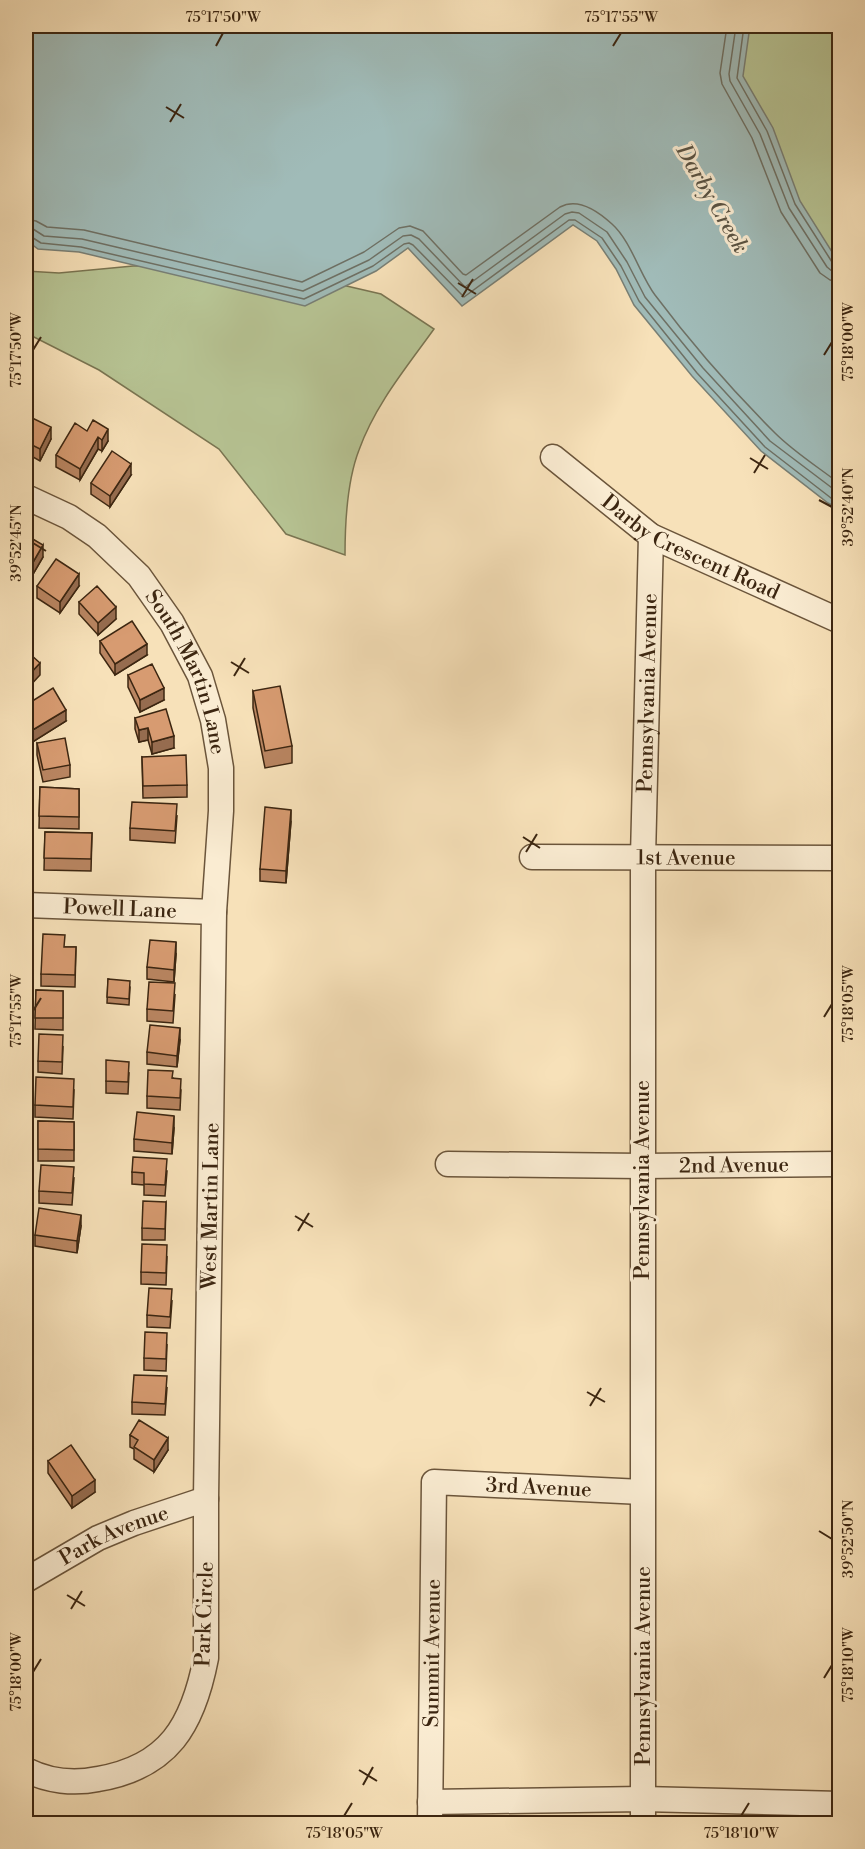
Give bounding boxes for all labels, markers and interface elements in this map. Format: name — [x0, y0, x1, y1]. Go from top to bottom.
text: 75°17'50"W — [185, 8, 261, 27]
text: 75°17'55"W — [584, 8, 658, 27]
water label: Darby Creek — [669, 139, 754, 258]
text: 75°18'00"W — [839, 302, 858, 382]
text: 75°17'50"W — [7, 312, 26, 388]
text: 39°52'40"N — [839, 468, 858, 546]
street label: Darby Crescent Road — [596, 489, 784, 606]
text: 39°52'45"N — [7, 504, 26, 582]
street label: South Martin Lane — [139, 585, 231, 756]
street label: Pennsylvania Avenue — [633, 593, 664, 793]
street label: 1st Avenue — [636, 845, 736, 872]
street label: Powell Lane — [63, 894, 177, 925]
text: 75°18'05"W — [839, 965, 858, 1043]
text: 75°17'55"W — [7, 974, 26, 1048]
street label: Pennsylvania Avenue — [630, 1080, 656, 1280]
street label: West Martin Lane — [197, 1122, 225, 1291]
street label: 2nd Avenue — [679, 1153, 789, 1180]
street label: 3rd Avenue — [485, 1473, 592, 1504]
street label: Park Avenue — [55, 1500, 172, 1572]
text: 39°52'50"N — [839, 1500, 858, 1578]
street label: Park Circle — [190, 1561, 220, 1667]
street label: Pennsylvania Avenue — [631, 1566, 657, 1766]
street label: Summit Avenue — [419, 1579, 447, 1727]
text: 75°18'10"W — [839, 1627, 858, 1703]
text: 75°18'00"W — [7, 1632, 26, 1712]
text: 75°18'05"W — [305, 1824, 383, 1843]
text: 75°18'10"W — [703, 1824, 779, 1843]

